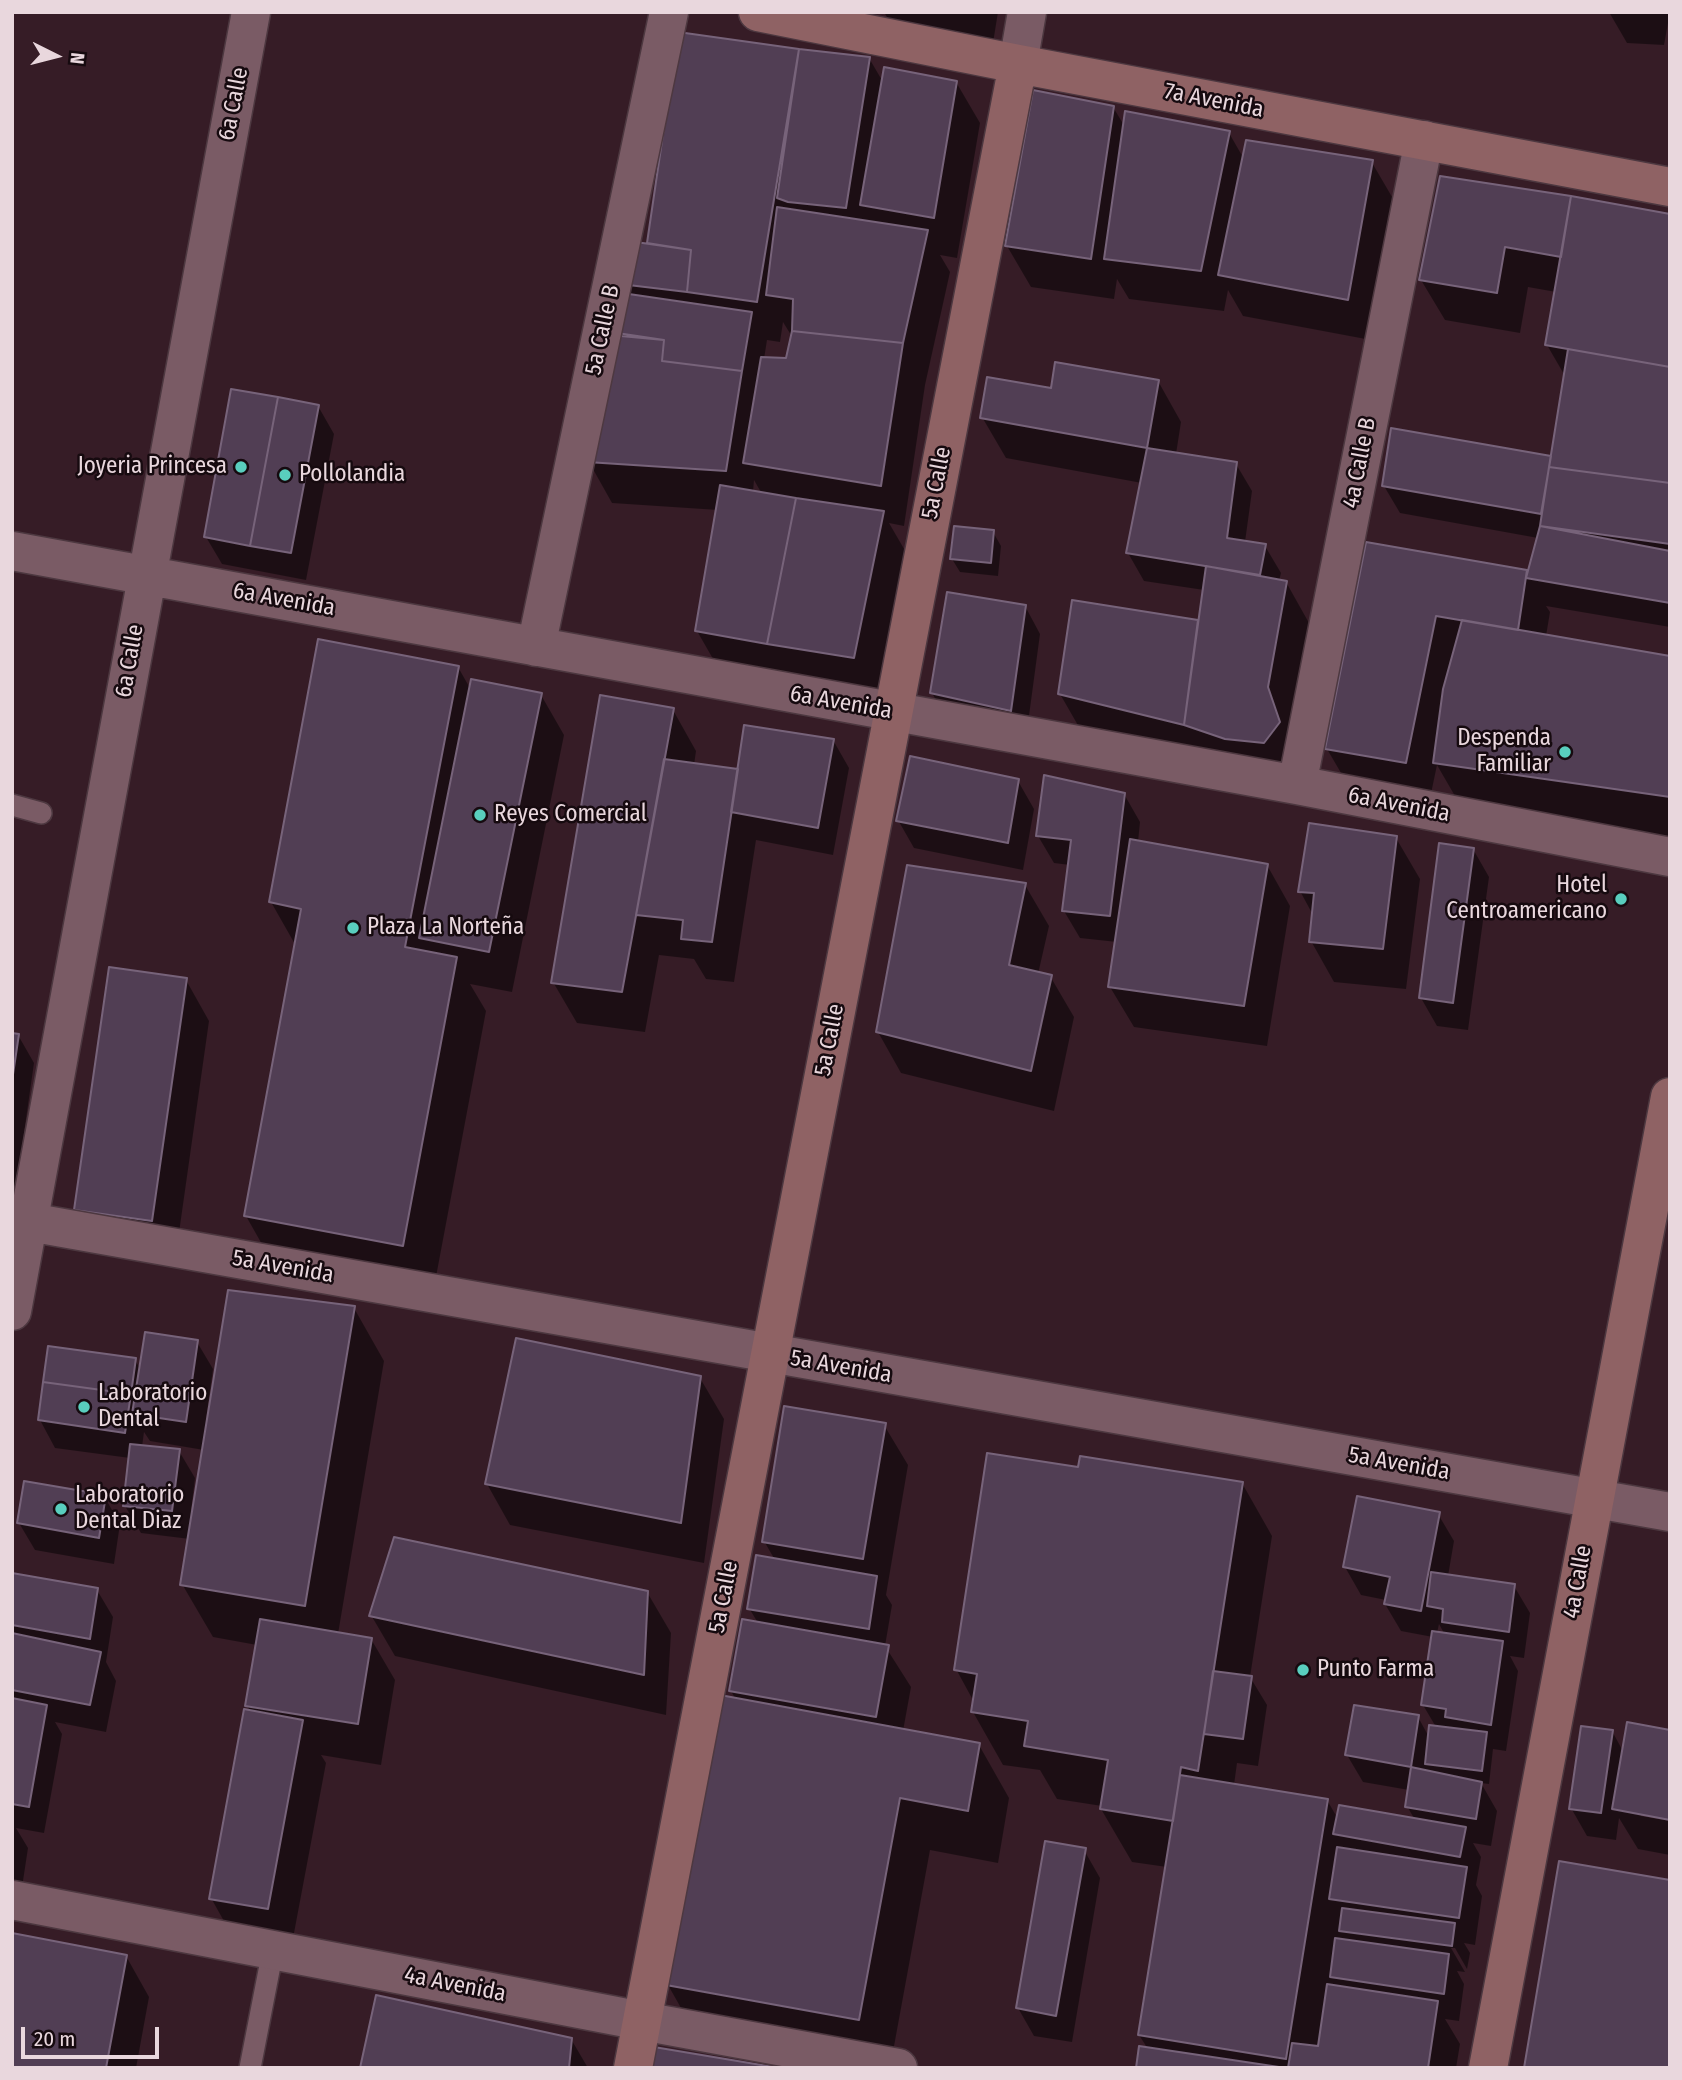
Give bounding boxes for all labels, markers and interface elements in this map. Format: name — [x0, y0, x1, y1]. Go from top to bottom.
north arrow — [21, 21, 91, 91]
text: N — [65, 51, 89, 65]
street label: 6a Calle — [213, 65, 255, 143]
street label: 7a Avenida — [1162, 78, 1266, 124]
street label: 5a Calle B — [580, 283, 626, 377]
street label: 4a Calle B — [1338, 415, 1382, 511]
street label: 5a Calle — [916, 444, 958, 522]
place label: Joyeria Princesa — [77, 453, 227, 481]
marker: Joyeria Princesa — [233, 459, 249, 475]
place label: Pollolandia — [299, 461, 405, 489]
marker: Pollolandia — [277, 467, 293, 483]
street label: 6a Avenida — [231, 577, 337, 623]
street label: 6a Calle — [110, 622, 150, 700]
street label: 6a Avenida — [788, 680, 894, 726]
place label: Despenda Familiar — [1457, 725, 1551, 779]
marker: Despenda Familiar — [1557, 744, 1573, 760]
street label: 6a Avenida — [1346, 782, 1452, 828]
place label: Reyes Comercial — [494, 801, 647, 829]
marker: Reyes Comercial — [472, 807, 488, 823]
place label: Hotel Centroamericano — [1446, 872, 1607, 926]
marker: Hotel Centroamericano — [1613, 891, 1629, 907]
place label: Plaza La Norteña — [367, 914, 524, 942]
marker: Plaza La Norteña — [345, 920, 361, 936]
street label: 5a Calle — [809, 1001, 851, 1079]
street label: 5a Avenida — [230, 1245, 336, 1289]
street label: 5a Avenida — [788, 1345, 894, 1389]
place label: Laboratorio Dental — [98, 1380, 207, 1434]
marker: Laboratorio Dental — [76, 1399, 92, 1415]
street label: 5a Avenida — [1346, 1442, 1452, 1486]
place label: Laboratorio Dental Diaz — [75, 1482, 184, 1536]
marker: Laboratorio Dental Diaz — [53, 1501, 69, 1517]
street label: 4a Calle — [1558, 1543, 1598, 1621]
street label: 5a Calle — [703, 1558, 745, 1636]
place label: Punto Farma — [1317, 1656, 1434, 1684]
marker: Punto Farma — [1295, 1662, 1311, 1678]
street label: 4a Avenida — [402, 1962, 508, 2008]
scale bar — [24, 2014, 163, 2058]
text: 20 m — [34, 2026, 75, 2052]

